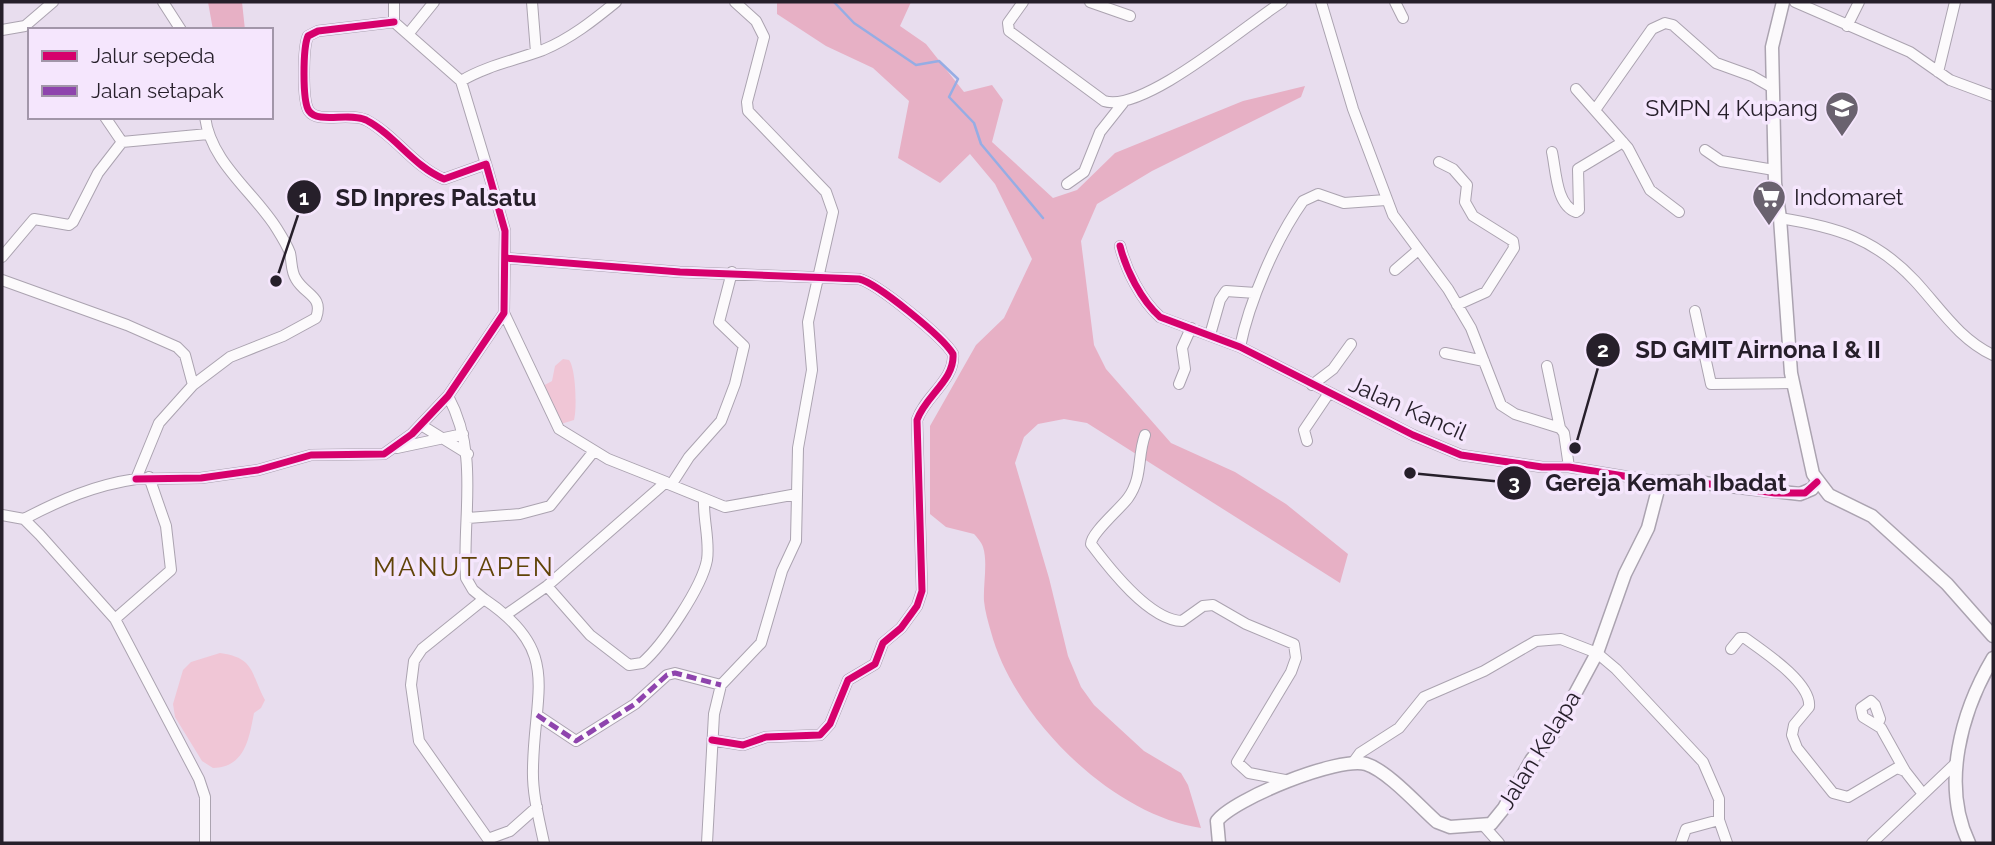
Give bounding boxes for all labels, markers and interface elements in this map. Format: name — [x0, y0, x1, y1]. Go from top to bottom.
legend — [28, 28, 273, 119]
text: Jalur sepeda — [91, 43, 215, 68]
text: Jalan setapak — [91, 78, 224, 103]
school or university icon: SMPN 4 Kupang — [1823, 89, 1861, 138]
place label: SMPN 4 Kupang — [1645, 94, 1818, 121]
callout: SD Inpres Palsatu — [287, 175, 551, 220]
supermarket icon: Indomaret — [1750, 178, 1788, 227]
text: SD Inpres Palsatu — [335, 183, 537, 212]
place label: Indomaret — [1794, 183, 1904, 210]
text: 1 — [299, 185, 309, 210]
callout: SD GMIT Airnona I & II — [1586, 327, 1896, 372]
text: SD GMIT Airnona I & II — [1635, 335, 1881, 364]
text: 2 — [1597, 337, 1609, 362]
street label: Jalan Kancil — [1345, 370, 1472, 446]
callout: Gereja Kemah Ibadat — [1496, 460, 1801, 505]
text: Gereja Kemah Ibadat — [1545, 468, 1787, 497]
text: 3 — [1508, 470, 1520, 495]
district label: MANUTAPEN — [373, 552, 555, 582]
street label: Jalan Kelapa — [1491, 686, 1586, 814]

